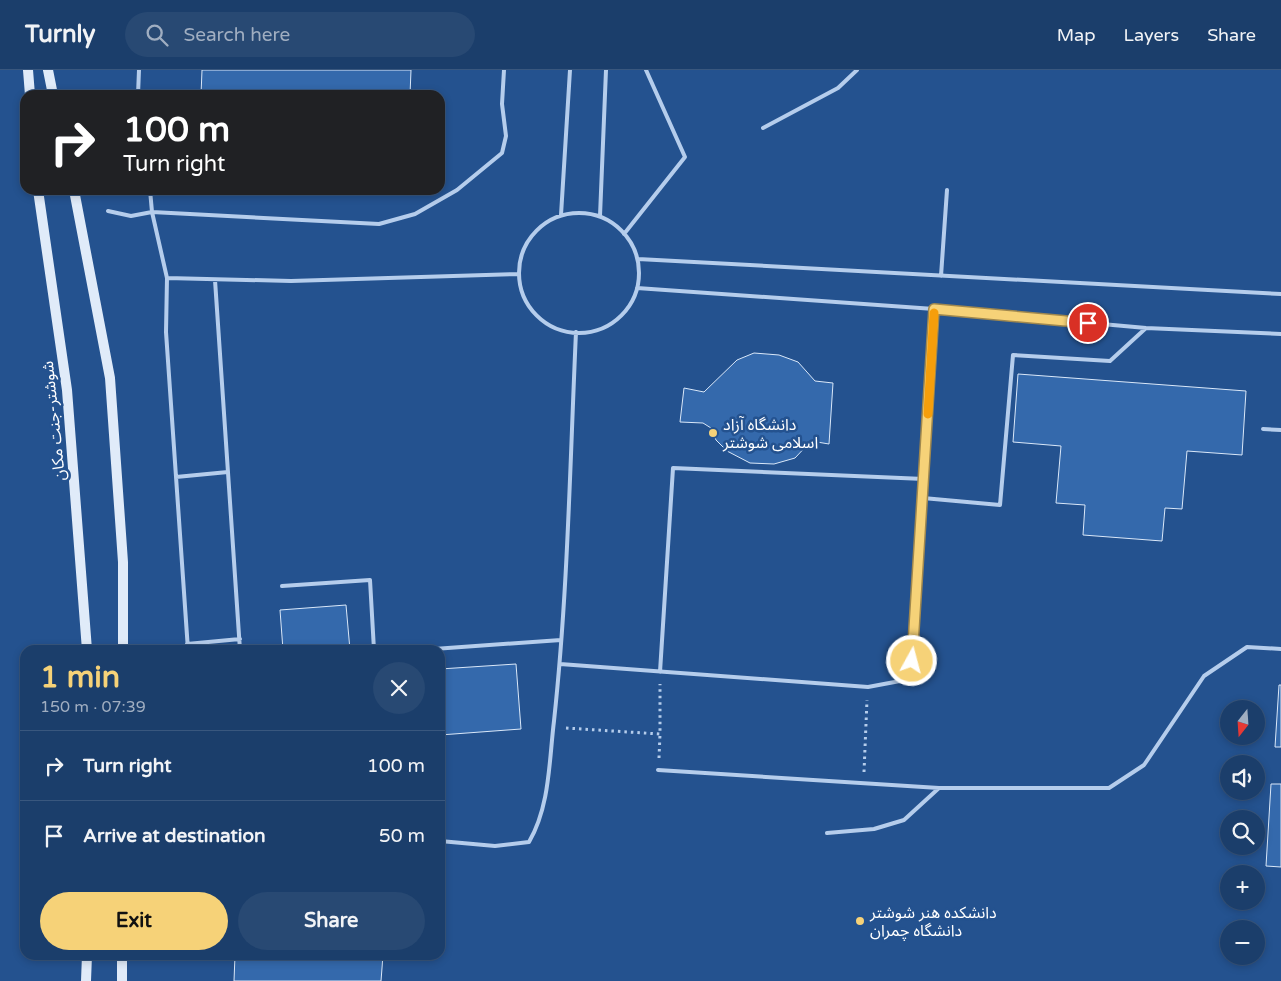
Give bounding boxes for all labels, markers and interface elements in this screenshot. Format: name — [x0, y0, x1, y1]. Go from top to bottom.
search box — [125, 12, 475, 57]
text: Turnly — [25, 20, 95, 49]
icon: search — [143, 21, 171, 49]
text: Search here — [183, 24, 290, 46]
text: Map — [1057, 24, 1096, 46]
text: Layers — [1124, 24, 1179, 46]
text: Share — [1207, 24, 1256, 46]
text: 100 m — [123, 109, 230, 151]
icon: right — [40, 110, 105, 175]
text: Turn right — [123, 151, 225, 177]
pin — [1067, 302, 1109, 344]
icon: arrive — [1074, 309, 1102, 337]
street label: شوشتر-جنت مکان — [38, 360, 70, 482]
place label: دانشگاه آزاد اسلامی شوشتر — [722, 415, 818, 453]
marker: دانشگاه آزاد اسلامی شوشتر — [707, 427, 719, 439]
position arrow — [885, 634, 937, 686]
text: 1 min — [40, 659, 120, 696]
button: close — [373, 662, 425, 714]
text: 150 m · 07:39 — [40, 697, 146, 717]
north arrow — [1220, 700, 1265, 745]
map controls — [1220, 700, 1265, 965]
icon: right — [40, 752, 68, 780]
text: Turn right — [83, 755, 171, 777]
text: 100 m — [367, 755, 425, 777]
button: sound — [1220, 755, 1265, 800]
button: search — [1220, 810, 1265, 855]
icon: arrive — [40, 822, 68, 850]
text: Arrive at destination — [83, 825, 266, 847]
text: 50 m — [379, 825, 425, 847]
button: + — [1220, 865, 1265, 910]
button: Exit — [40, 892, 228, 950]
button: Share — [238, 892, 425, 950]
place label: دانشکده هنر شوشتر دانشگاه چمران — [869, 903, 997, 941]
marker: دانشکده هنر شوشتر دانشگاه چمران — [854, 915, 866, 927]
button: − — [1220, 920, 1265, 965]

